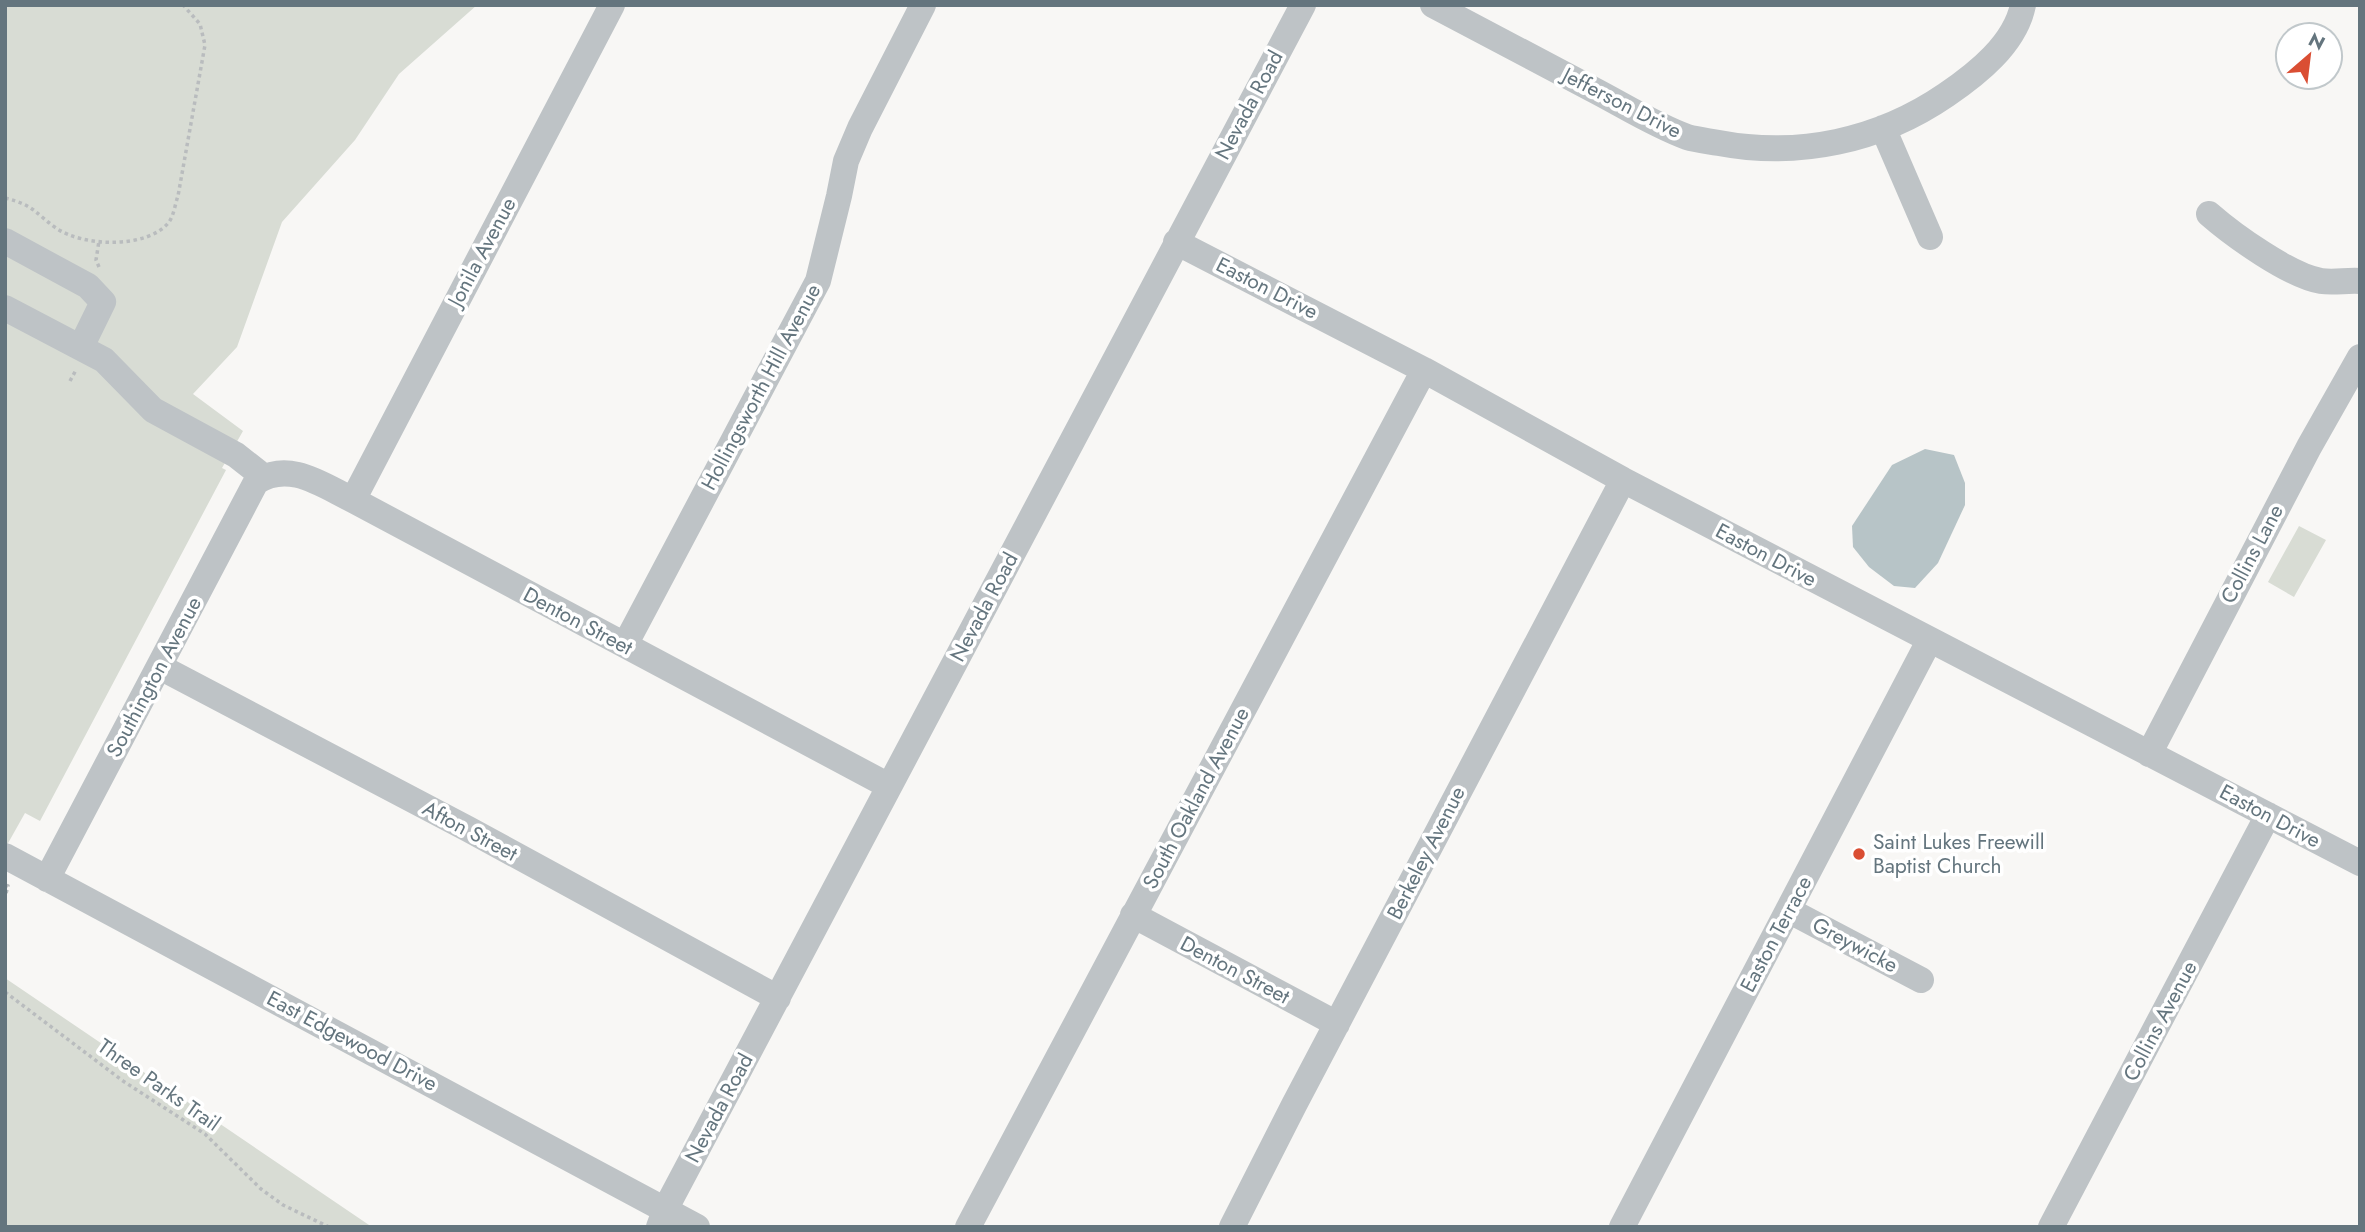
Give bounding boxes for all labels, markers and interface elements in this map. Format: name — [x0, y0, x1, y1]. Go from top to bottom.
north arrow — [2274, 21, 2344, 91]
text: N — [2304, 26, 2330, 57]
street label: Nevada Road — [1208, 45, 1290, 165]
street label: Jefferson Drive — [1555, 59, 1687, 146]
street label: Jonila Avenue — [439, 192, 523, 315]
street label: Easton Drive — [1211, 250, 1323, 327]
street label: Hollingsworth Hill Avenue — [694, 278, 828, 495]
street label: Collins Lane — [2213, 499, 2291, 609]
street label: Easton Drive — [1710, 516, 1822, 594]
street label: Nevada Road — [943, 547, 1025, 667]
street label: Denton Street — [518, 580, 638, 662]
street label: Southington Avenue — [99, 591, 209, 763]
street label: South Oakland Avenue — [1135, 702, 1257, 894]
street label: Easton Drive — [2214, 777, 2326, 855]
street label: Berkeley Avenue — [1380, 781, 1473, 925]
street label: Afton Street — [417, 793, 523, 869]
place label: Saint Lukes Freewill Baptist Church — [1873, 827, 2045, 881]
marker: Saint Lukes Freewill Baptist Church — [1851, 846, 1867, 862]
street label: Easton Terrace — [1733, 870, 1819, 997]
street label: Greywicke — [1807, 910, 1903, 980]
street label: Denton Street — [1175, 929, 1295, 1011]
street label: Collins Avenue — [2116, 955, 2204, 1086]
street label: East Edgewood Drive — [261, 983, 443, 1099]
street label: Three Parks Trail — [92, 1032, 226, 1138]
street label: Nevada Road — [678, 1048, 760, 1168]

